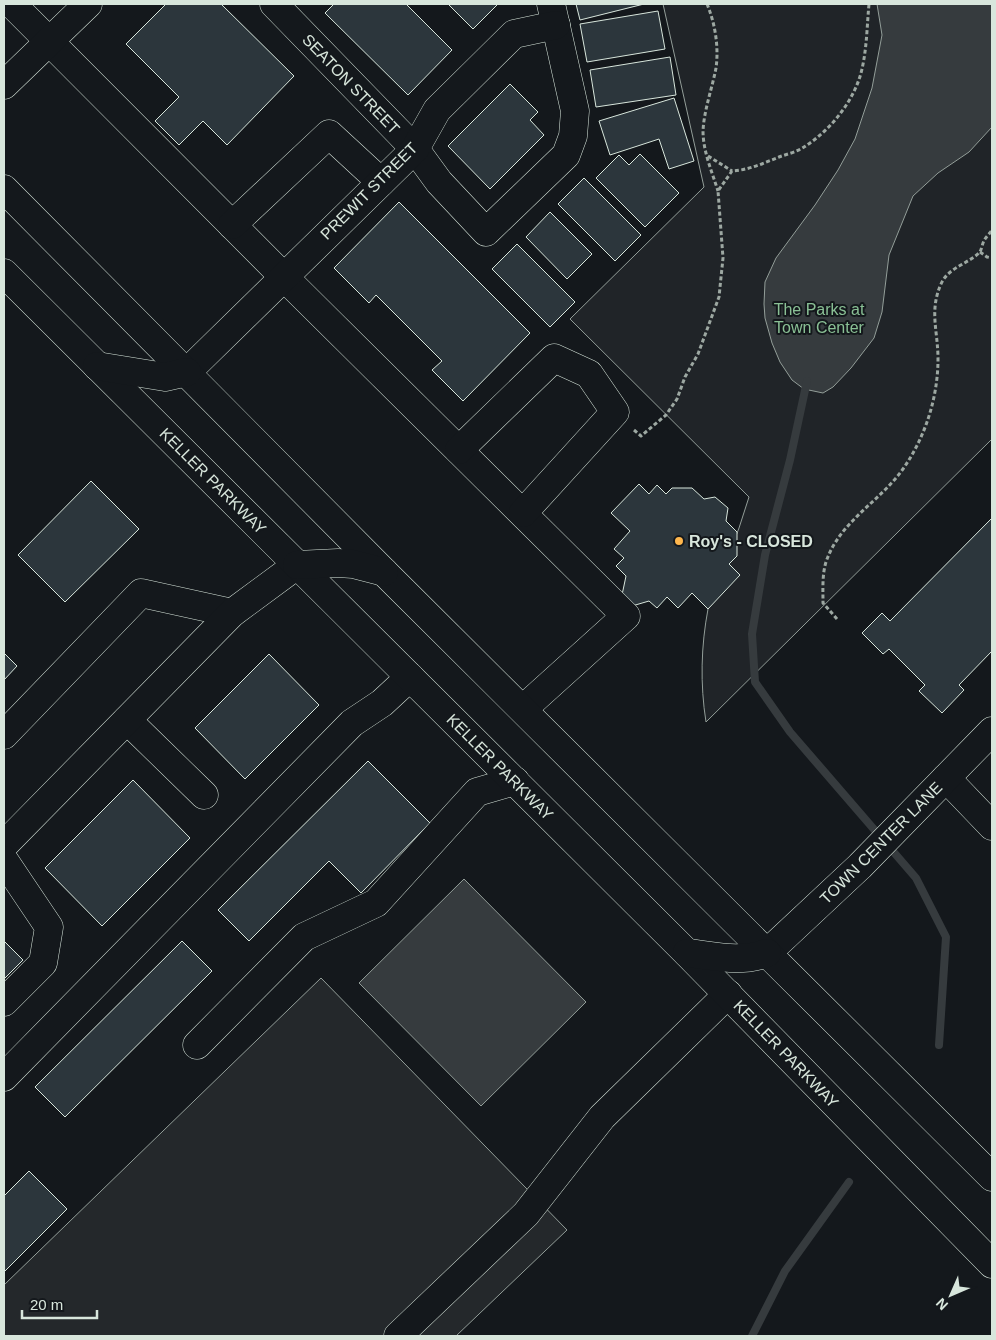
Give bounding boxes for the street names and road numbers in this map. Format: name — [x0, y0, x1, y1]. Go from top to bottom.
street label: SEATON STREET — [299, 31, 403, 137]
street label: PREWIT STREET — [317, 139, 421, 243]
street label: KELLER PARKWAY — [156, 424, 270, 538]
street label: KELLER PARKWAY — [443, 710, 557, 824]
street label: TOWN CENTER LANE — [817, 779, 945, 907]
street label: KELLER PARKWAY — [730, 997, 842, 1112]

